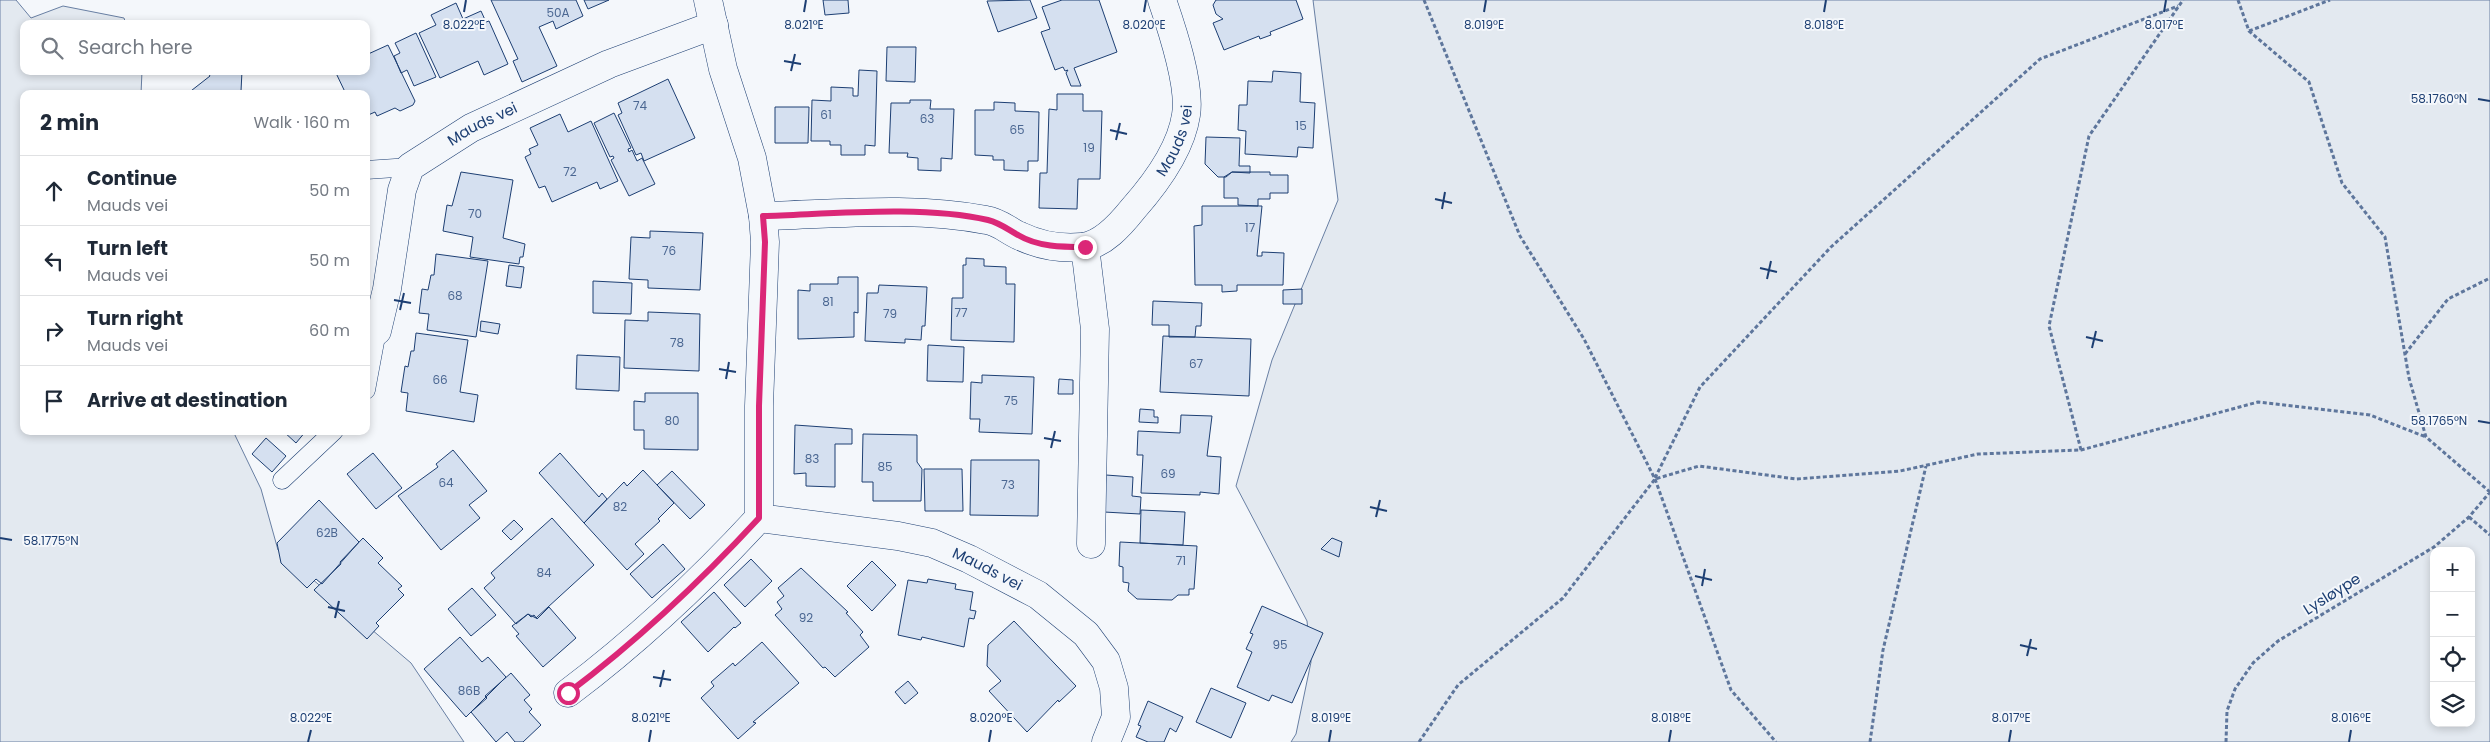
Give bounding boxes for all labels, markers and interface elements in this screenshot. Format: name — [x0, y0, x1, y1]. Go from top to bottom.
house number: 50A — [546, 4, 570, 21]
text: 8.022°E — [443, 16, 485, 33]
text: 8.021°E — [784, 16, 824, 33]
text: 8.020°E — [1122, 16, 1166, 33]
text: 8.019°E — [1464, 16, 1504, 33]
text: 8.018°E — [1804, 16, 1844, 33]
text: 8.017°E — [2144, 16, 2184, 33]
search box — [20, 20, 370, 75]
icon: search — [38, 34, 66, 62]
text: Search here — [78, 34, 192, 61]
text: 58.1760°N — [2411, 90, 2467, 107]
street label: Mauds vei — [443, 97, 521, 150]
house number: 74 — [633, 97, 647, 114]
street label: Mauds vei — [1151, 104, 1197, 180]
house number: 61 — [820, 106, 832, 123]
text: 2 min — [40, 108, 99, 137]
house number: 63 — [920, 110, 934, 127]
text: Walk · 160 m — [253, 111, 350, 134]
house number: 15 — [1295, 117, 1307, 134]
house number: 65 — [1009, 121, 1025, 138]
house number: 19 — [1083, 139, 1095, 156]
house number: 72 — [563, 163, 577, 180]
text: Continue — [87, 165, 177, 192]
icon: ahead — [40, 177, 68, 205]
text: 50 m — [309, 179, 350, 202]
text: Mauds vei — [87, 194, 168, 217]
house number: 70 — [468, 205, 482, 222]
house number: 17 — [1245, 219, 1256, 236]
text: Turn left — [87, 235, 168, 262]
route end — [1074, 236, 1097, 259]
house number: 76 — [662, 242, 676, 259]
icon: left — [40, 247, 68, 275]
text: 50 m — [309, 249, 350, 272]
text: Mauds vei — [87, 264, 168, 287]
house number: 68 — [447, 287, 463, 304]
house number: 81 — [822, 293, 834, 310]
house number: 77 — [954, 304, 968, 321]
text: Turn right — [87, 305, 183, 332]
house number: 79 — [883, 305, 897, 322]
icon: right — [40, 317, 68, 345]
text: 60 m — [309, 319, 350, 342]
text: Mauds vei — [87, 334, 168, 357]
house number: 78 — [670, 334, 684, 351]
house number: 67 — [1189, 355, 1204, 372]
house number: 66 — [432, 371, 448, 388]
icon: arrive — [40, 387, 68, 415]
text: Arrive at destination — [87, 387, 288, 414]
house number: 75 — [1004, 392, 1018, 409]
house number: 80 — [664, 412, 680, 429]
text: 58.1765°N — [2411, 412, 2467, 429]
house number: 83 — [805, 450, 819, 467]
house number: 85 — [877, 458, 893, 475]
house number: 69 — [1160, 465, 1176, 482]
house number: 64 — [438, 474, 454, 491]
house number: 73 — [1001, 476, 1015, 493]
house number: 82 — [613, 498, 627, 515]
house number: 62B — [316, 524, 338, 541]
text: 58.1775°N — [23, 532, 79, 549]
street label: Mauds vei — [949, 542, 1026, 595]
map controls — [2430, 547, 2475, 727]
button: + — [2430, 547, 2475, 592]
house number: 71 — [1176, 552, 1186, 569]
house number: 84 — [536, 564, 552, 581]
street label: Lysløype — [2299, 568, 2364, 619]
button: − — [2430, 592, 2475, 637]
house number: 92 — [799, 609, 813, 626]
house number: 95 — [1272, 636, 1288, 653]
button: locate — [2430, 637, 2475, 682]
house number: 86B — [458, 682, 480, 699]
route start — [557, 682, 580, 705]
button: layers — [2430, 682, 2475, 727]
text: 8.022°E — [290, 709, 332, 726]
text: 8.021°E — [631, 709, 671, 726]
text: 8.020°E — [969, 709, 1013, 726]
text: 8.019°E — [1311, 709, 1351, 726]
text: 8.018°E — [1651, 709, 1691, 726]
text: 8.017°E — [1991, 709, 2031, 726]
text: 8.016°E — [2331, 709, 2371, 726]

